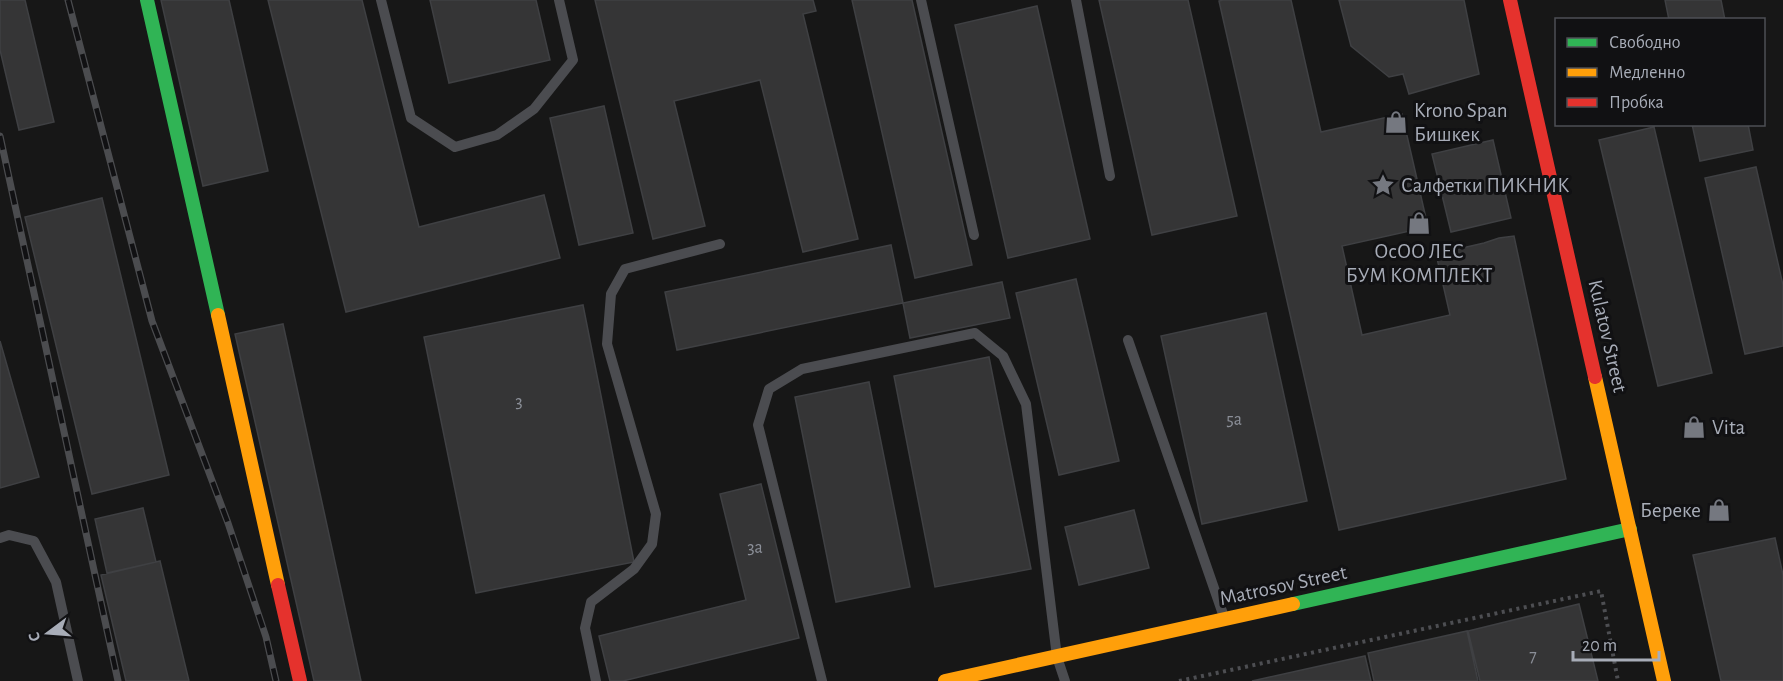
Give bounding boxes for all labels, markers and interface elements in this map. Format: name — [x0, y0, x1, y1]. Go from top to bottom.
legend — [1555, 18, 1765, 126]
text: Свободно — [1609, 33, 1681, 52]
text: Медленно — [1609, 64, 1685, 82]
text: Пробка — [1609, 93, 1664, 112]
place label: Krono Span Бишкек — [1414, 100, 1508, 145]
shop icon: Krono Span Бишкек — [1383, 109, 1409, 135]
place icon: Салфетки ПИКНИК — [1370, 172, 1396, 198]
place label: Салфетки ПИКНИК — [1401, 175, 1569, 196]
shop icon: ОсОО ЛЕС БУМ КОМПЛЕКТ — [1406, 210, 1432, 236]
place label: ОсОО ЛЕС БУМ КОМПЛЕКТ — [1346, 241, 1492, 286]
street label: Kulatov Street — [1584, 278, 1631, 395]
house number: 3 — [515, 393, 523, 411]
house number: 5а — [1226, 411, 1242, 429]
shop icon: Vita — [1681, 414, 1707, 440]
place label: Vita — [1712, 417, 1746, 438]
shop icon: Береке — [1706, 497, 1732, 523]
place label: Береке — [1640, 500, 1701, 521]
house number: 3а — [747, 539, 763, 557]
street label: Matrosov Street — [1218, 562, 1349, 609]
north arrow — [18, 603, 78, 663]
scale bar — [1573, 624, 1658, 662]
text: С — [26, 630, 43, 643]
text: 20 m — [1582, 637, 1617, 655]
house number: 7 — [1529, 648, 1537, 666]

